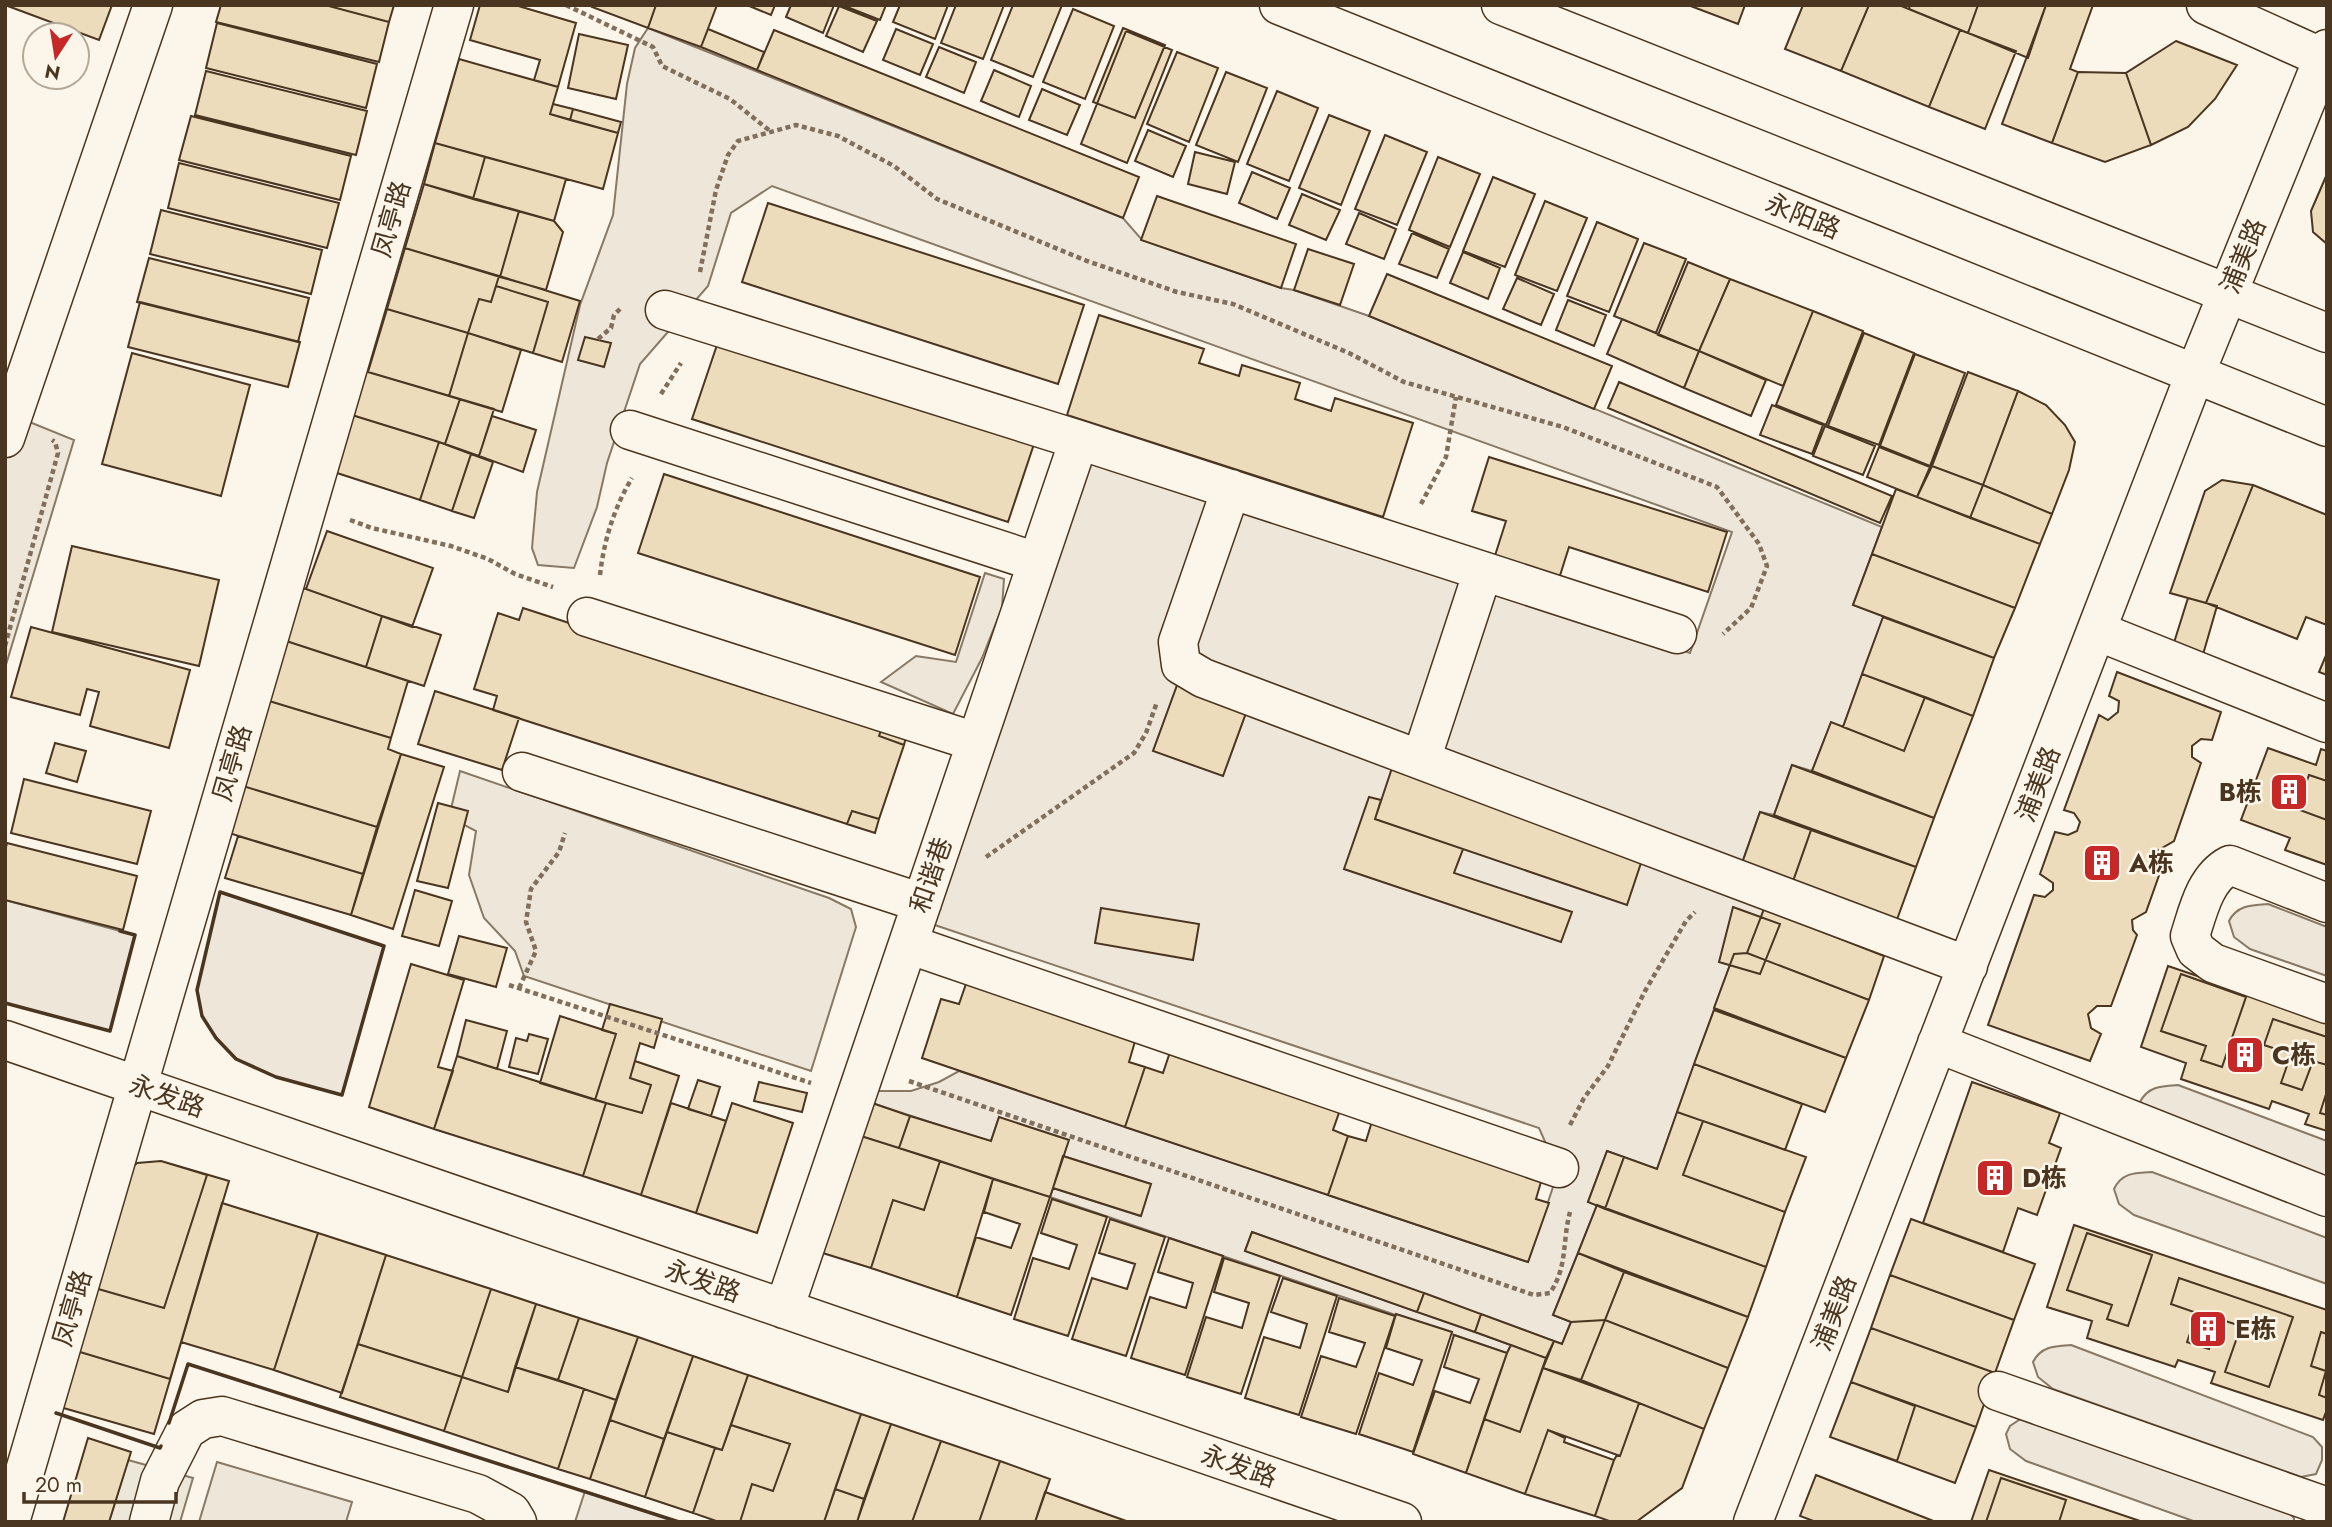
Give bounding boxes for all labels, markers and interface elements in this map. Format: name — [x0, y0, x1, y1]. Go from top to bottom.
north arrow — [21, 21, 91, 91]
text: N — [42, 57, 63, 87]
street label: 凤亭路 — [362, 176, 420, 262]
street label: 永阳路 — [1760, 184, 1846, 248]
street label: 浦美路 — [2211, 213, 2275, 299]
street label: 凤亭路 — [203, 720, 261, 806]
street label: 浦美路 — [2006, 741, 2070, 827]
building icon: B栋 — [2268, 771, 2310, 813]
place label: B栋 — [2219, 773, 2262, 811]
street label: 和谐巷 — [900, 832, 962, 918]
building icon: A栋 — [2081, 842, 2123, 884]
place label: A栋 — [2128, 844, 2174, 882]
building icon: C栋 — [2224, 1034, 2266, 1076]
place label: C栋 — [2272, 1036, 2316, 1074]
street label: 永发路 — [124, 1065, 210, 1127]
building icon: D栋 — [1974, 1157, 2016, 1199]
place label: D栋 — [2022, 1159, 2067, 1197]
street label: 永发路 — [660, 1250, 746, 1312]
street label: 凤亭路 — [43, 1265, 101, 1351]
street label: 浦美路 — [1802, 1270, 1866, 1356]
building icon: E栋 — [2187, 1308, 2229, 1350]
place label: E栋 — [2235, 1310, 2277, 1348]
street label: 永发路 — [1196, 1435, 1282, 1497]
scale bar — [24, 1460, 177, 1504]
text: 20 m — [35, 1470, 82, 1500]

